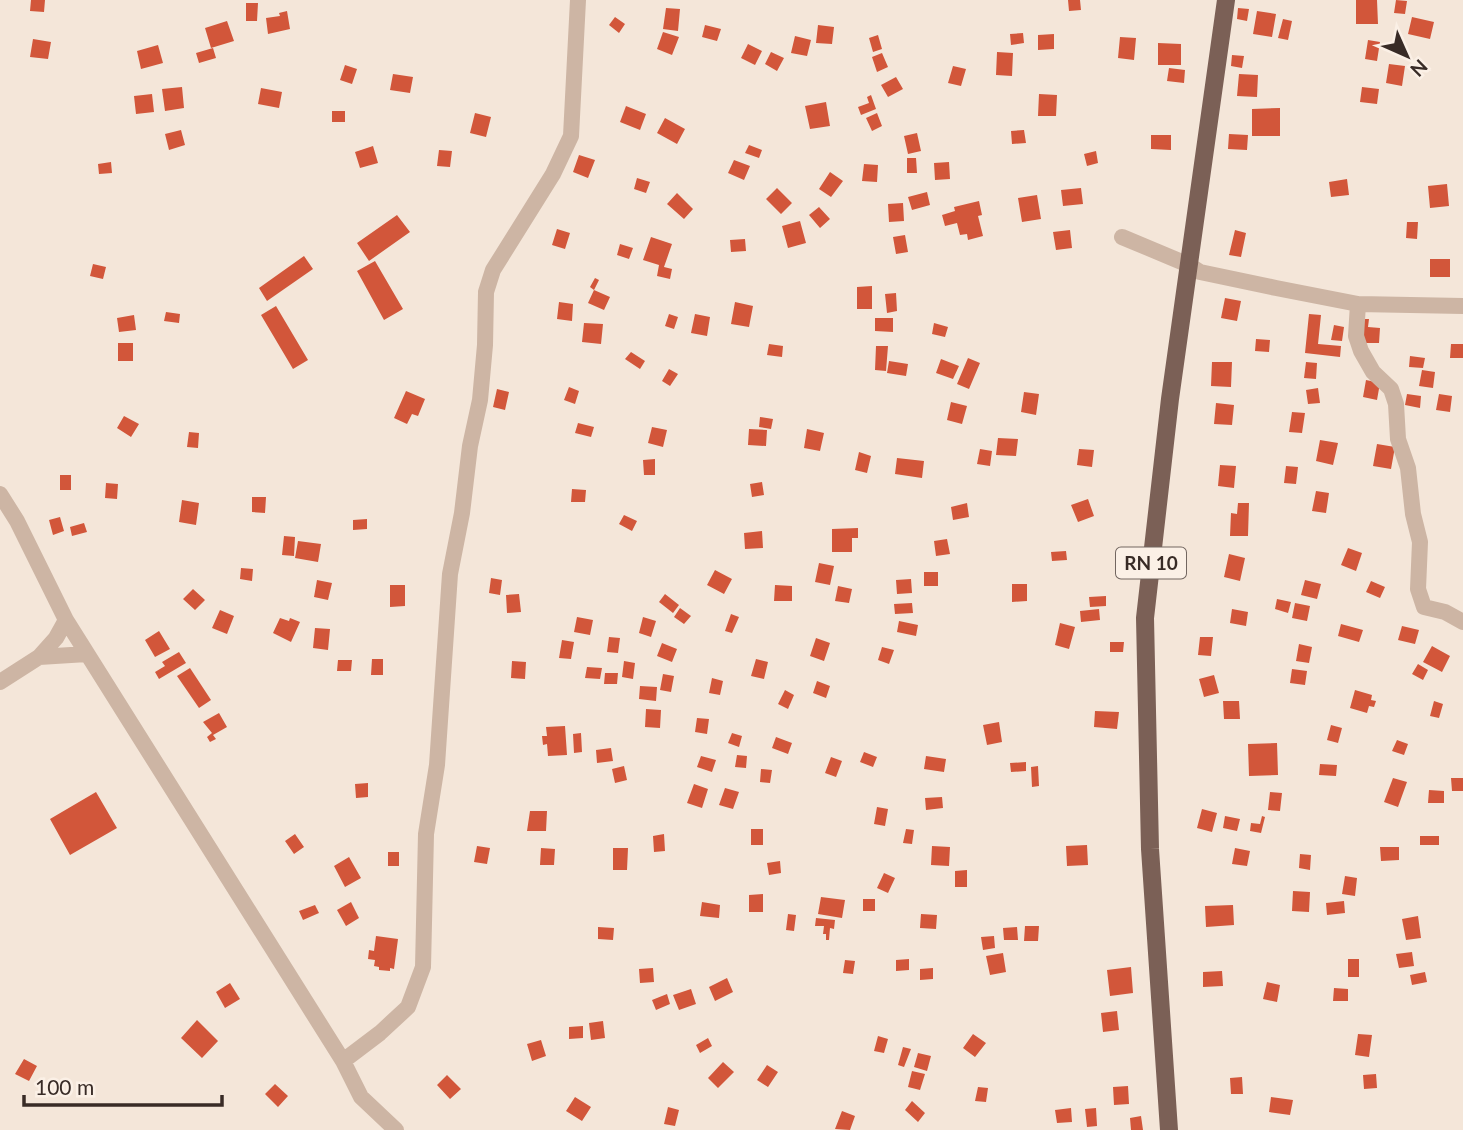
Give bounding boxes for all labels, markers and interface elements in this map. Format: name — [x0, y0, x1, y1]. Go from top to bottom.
north arrow — [1372, 21, 1442, 91]
text: N — [1406, 55, 1433, 82]
road number: RN 10 — [1116, 548, 1186, 578]
scale bar — [24, 1064, 222, 1108]
text: 100 m — [35, 1074, 94, 1099]

